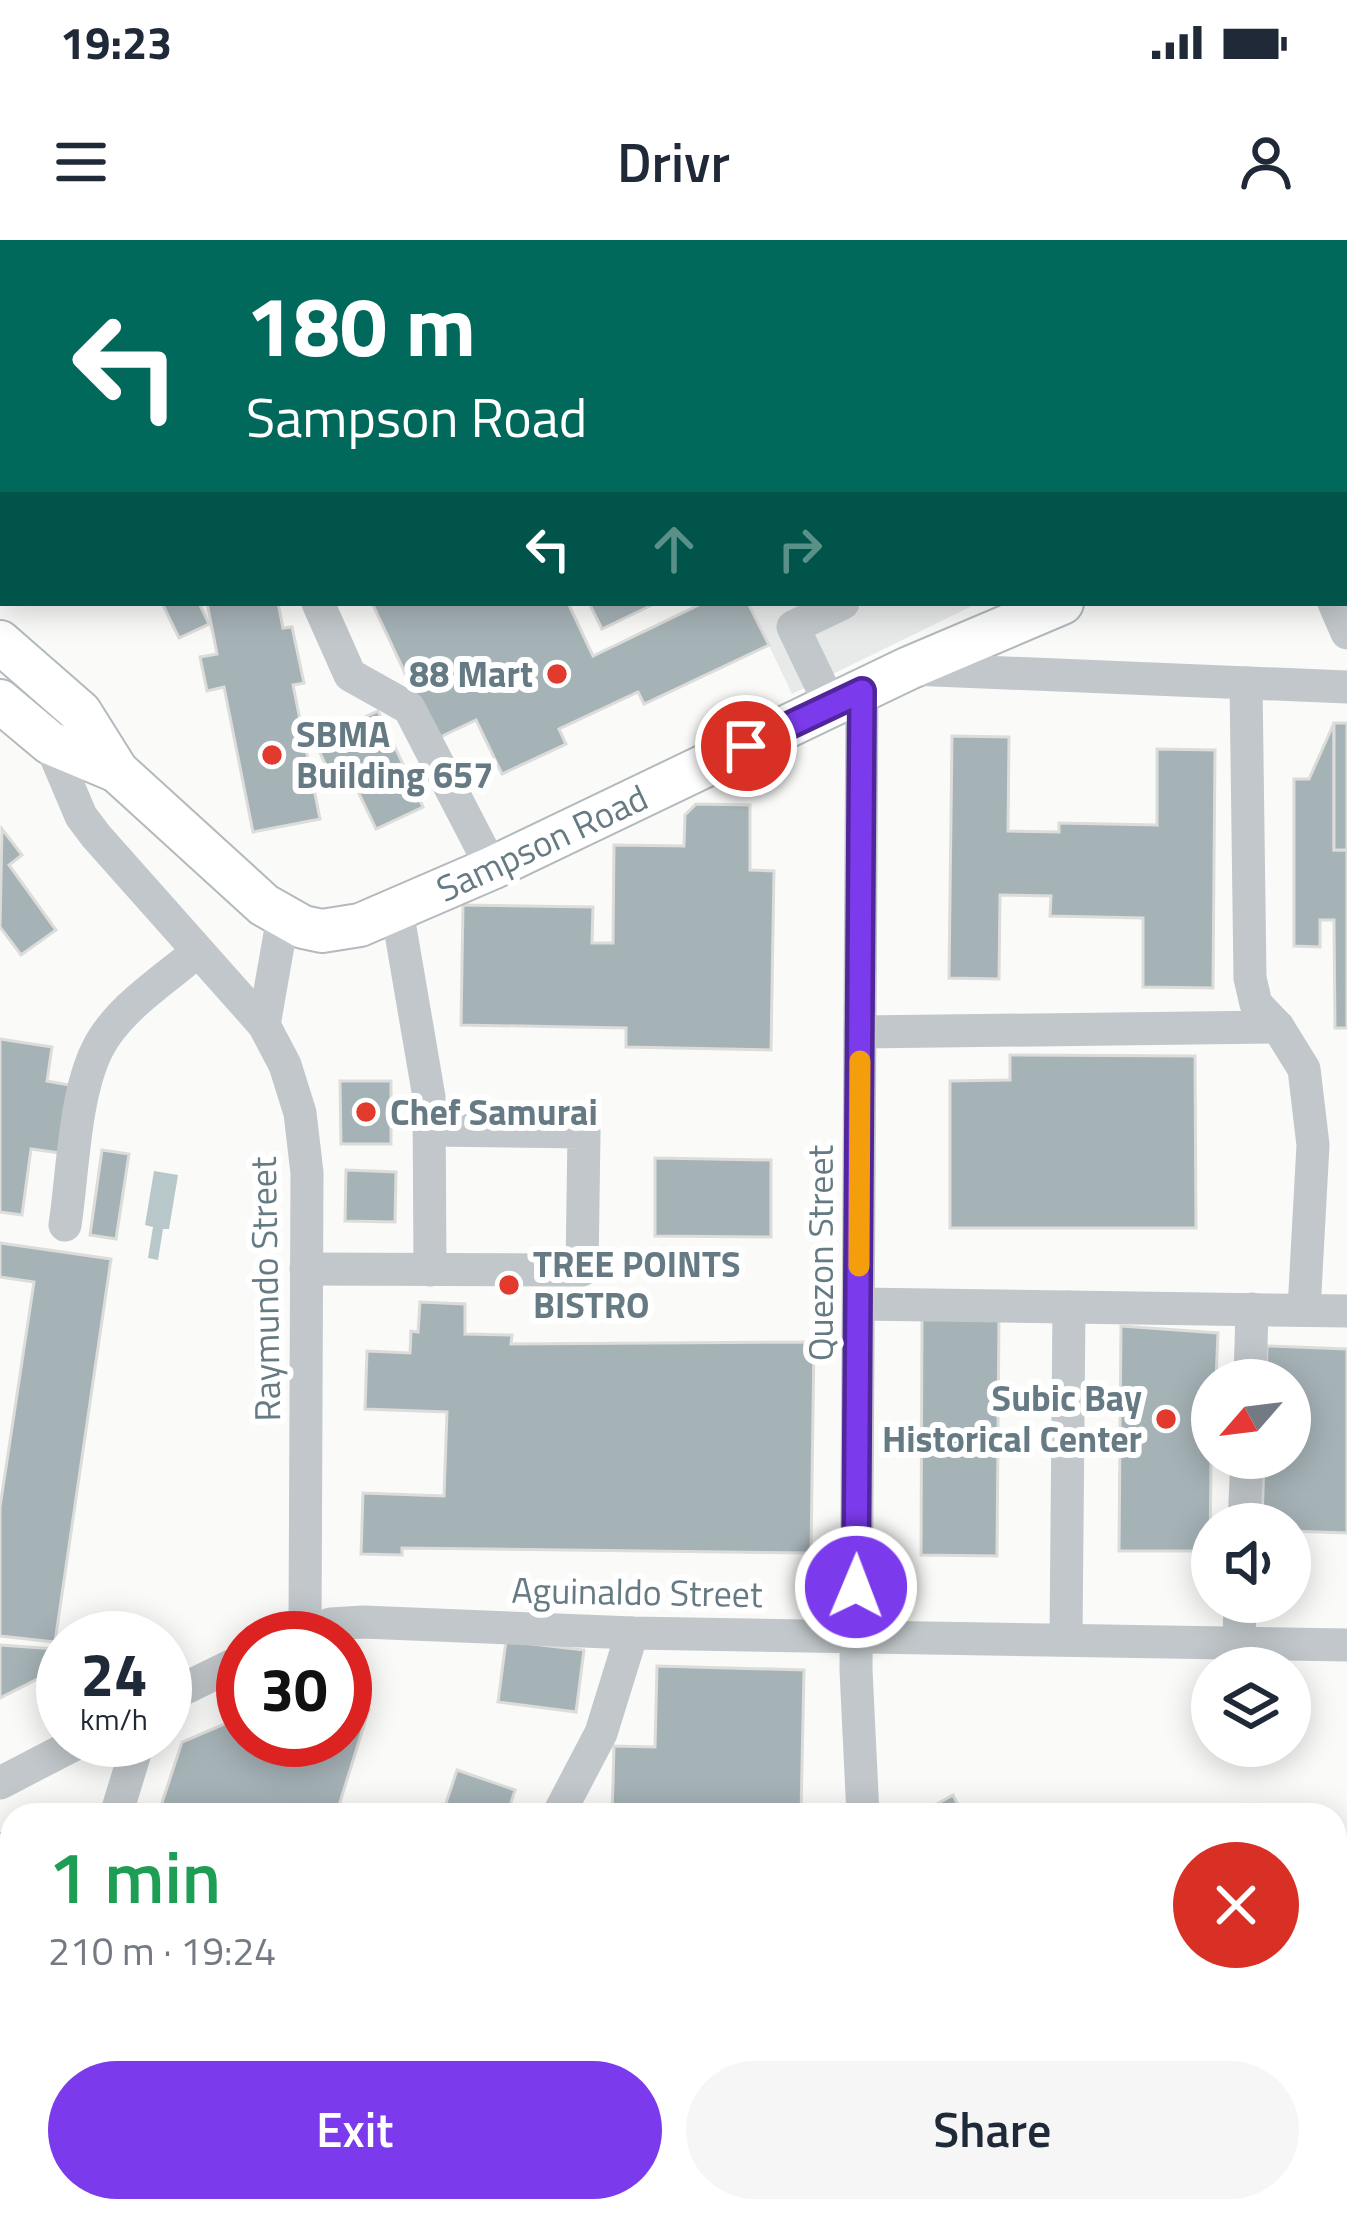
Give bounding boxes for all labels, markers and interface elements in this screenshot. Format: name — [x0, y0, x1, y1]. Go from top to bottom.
text: 19:23 — [60, 8, 172, 76]
text: Drivr — [617, 121, 730, 203]
icon: menu — [48, 129, 114, 195]
icon: person — [1233, 129, 1299, 195]
text: 180 m — [246, 261, 476, 389]
icon: left — [48, 288, 204, 444]
text: Sampson Road — [246, 376, 587, 458]
icon: left — [515, 516, 581, 582]
icon: ahead — [641, 516, 707, 582]
icon: right — [767, 516, 833, 582]
place label: 88 Mart — [409, 646, 533, 701]
marker: 88 Mart — [544, 661, 570, 687]
pin — [695, 695, 797, 797]
place label: SBMA Building 657 — [296, 706, 493, 802]
icon: arrive — [713, 713, 779, 779]
marker: SBMA Building 657 — [259, 742, 285, 768]
street label: Sampson Road — [427, 770, 657, 916]
place label: Chef Samurai — [390, 1084, 598, 1139]
marker: Chef Samurai — [353, 1099, 379, 1125]
street label: Quezon Street — [792, 1144, 847, 1361]
street label: Raymundo Street — [235, 1156, 294, 1422]
place label: TREE POINTS BISTRO — [533, 1236, 741, 1332]
marker: TREE POINTS BISTRO — [496, 1272, 522, 1298]
north arrow — [1191, 1359, 1311, 1479]
map controls — [1191, 1359, 1311, 1767]
place label: Subic Bay Historical Center — [882, 1370, 1142, 1466]
marker: Subic Bay Historical Center — [1153, 1406, 1179, 1432]
button: sound — [1191, 1503, 1311, 1623]
position arrow — [793, 1524, 919, 1650]
street label: Aguinaldo Street — [511, 1562, 763, 1621]
speed limit sign: 30 — [216, 1611, 372, 1767]
text: 24 — [80, 1628, 148, 1719]
button: layers — [1191, 1647, 1311, 1767]
text: km/h — [80, 1696, 148, 1742]
text: 1 min — [48, 1821, 221, 1931]
button: close — [1173, 1842, 1299, 1968]
text: 210 m · 19:24 — [48, 1921, 276, 1980]
button: Exit — [48, 2061, 662, 2199]
button: Share — [686, 2061, 1299, 2199]

